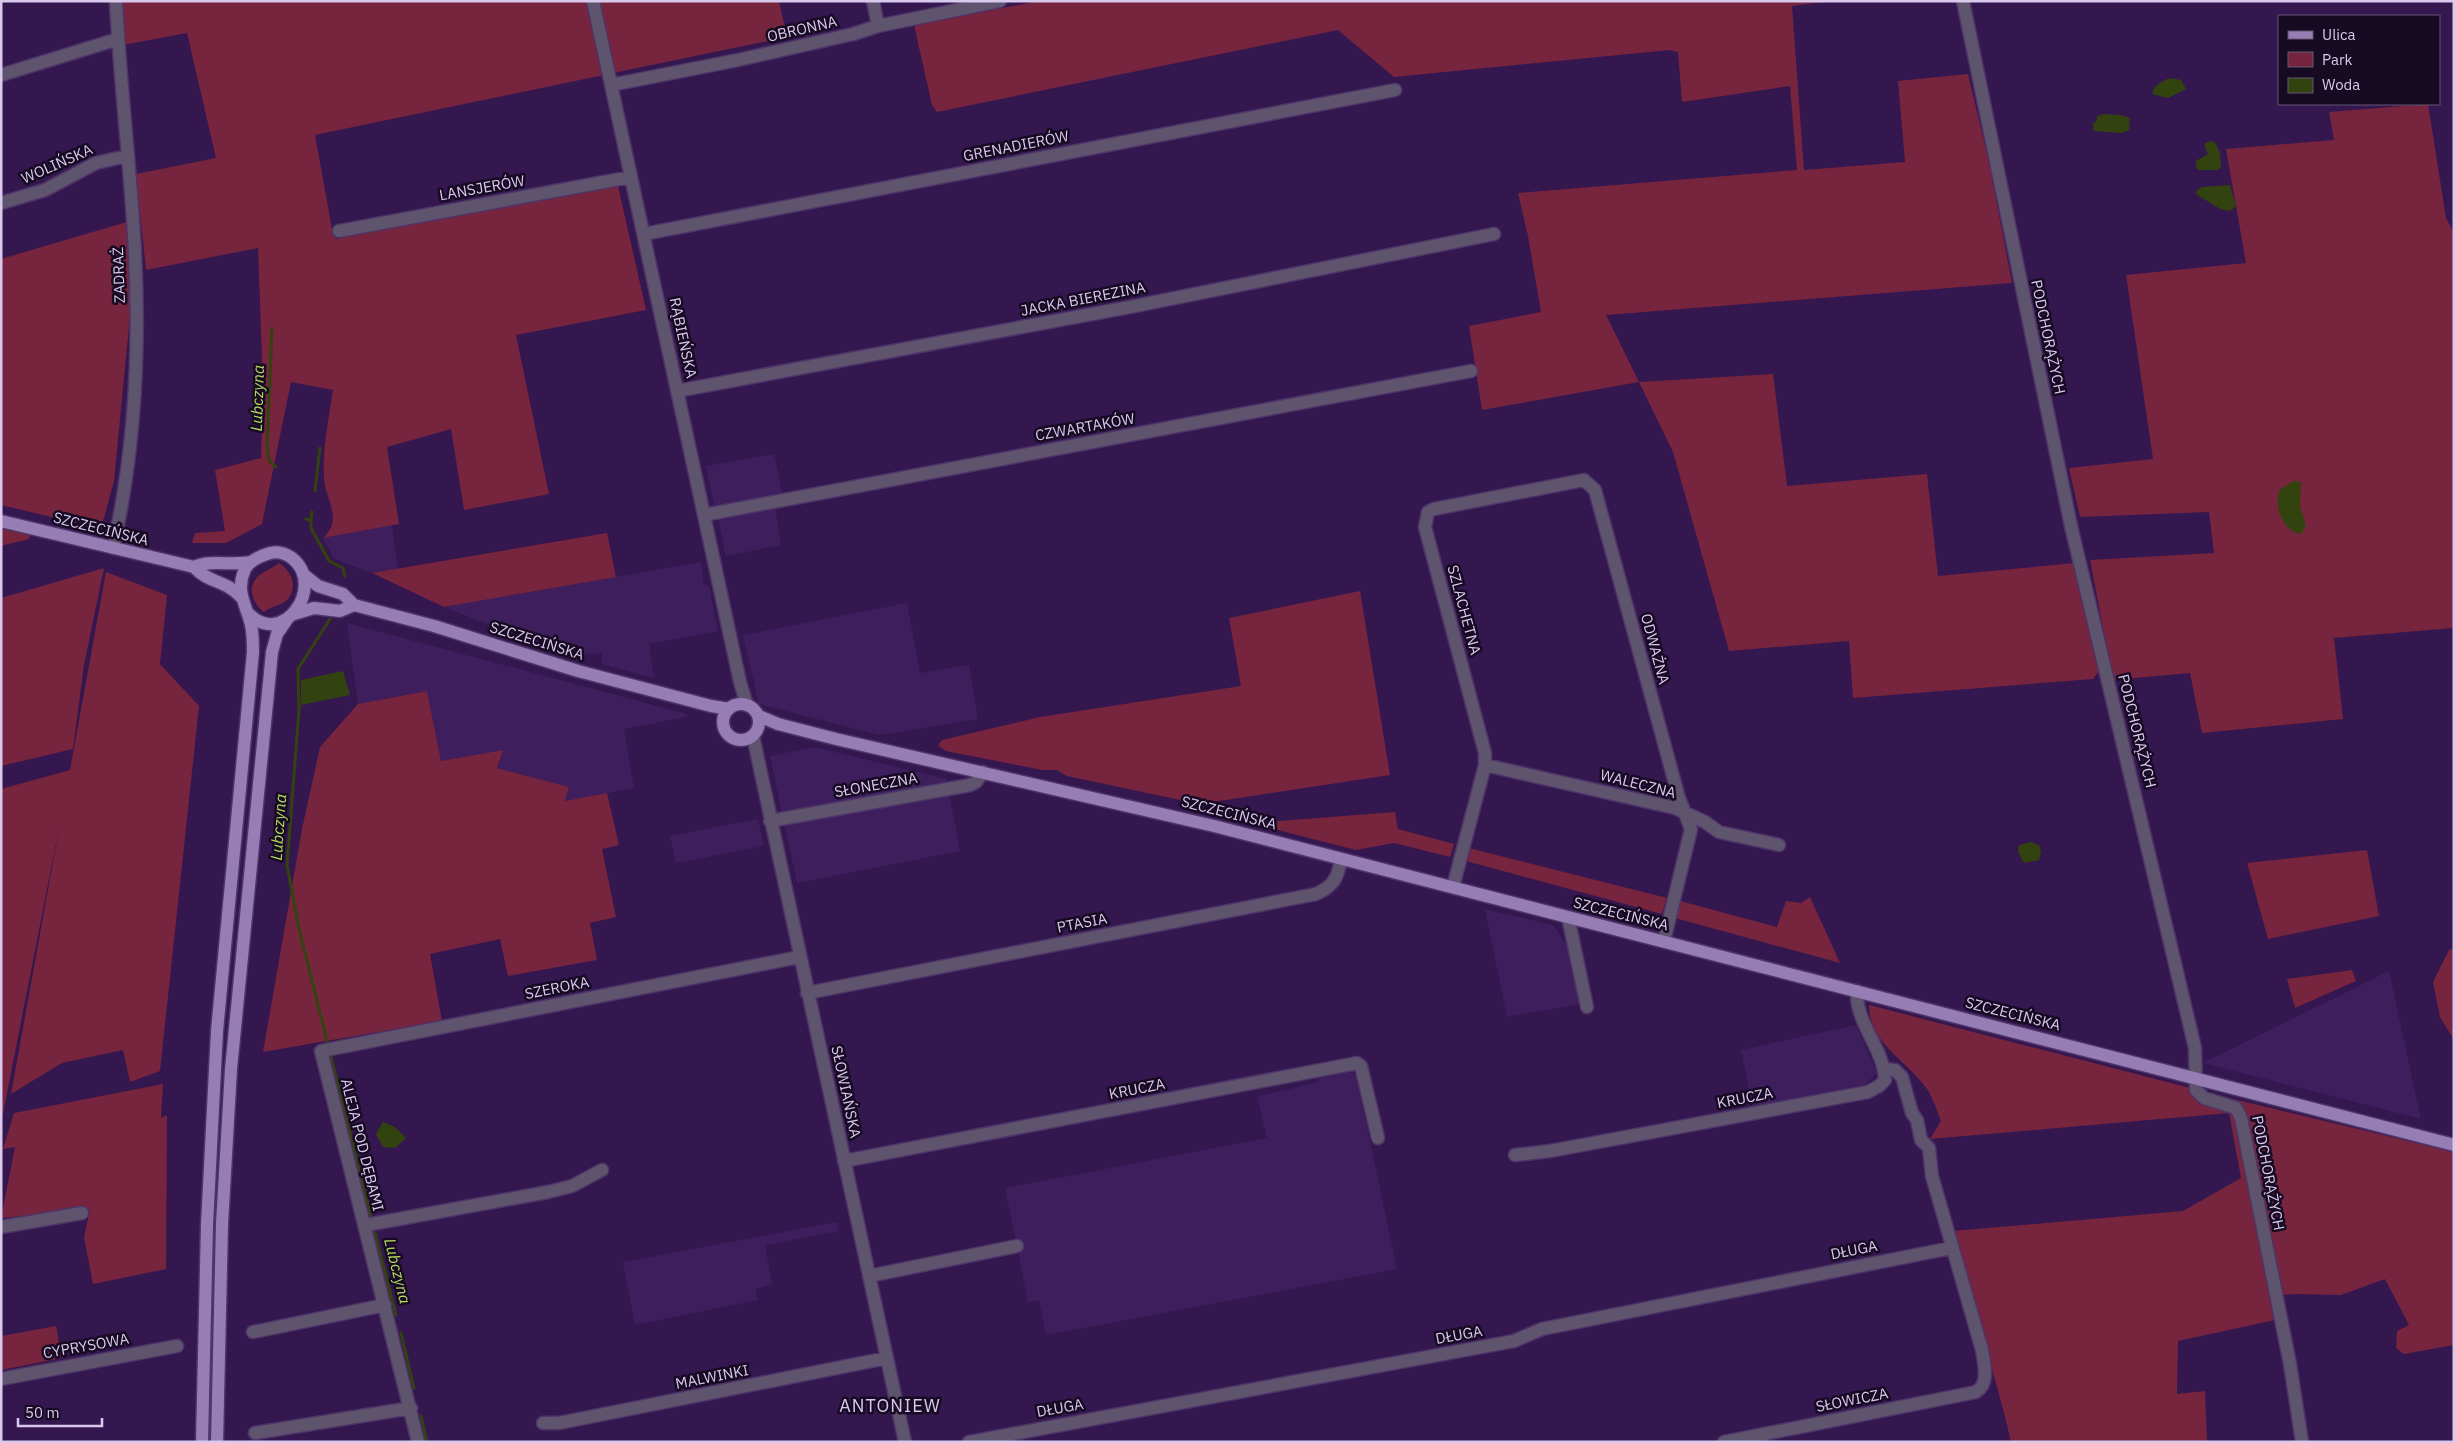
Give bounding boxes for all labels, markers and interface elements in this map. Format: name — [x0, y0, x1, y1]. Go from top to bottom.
street label: OBRONNA — [765, 11, 839, 46]
legend — [2278, 15, 2440, 105]
text: Ulica — [2322, 25, 2356, 44]
text: Park — [2322, 50, 2352, 69]
text: Woda — [2322, 75, 2360, 94]
street label: GRENADIERÓW — [961, 126, 1071, 165]
street label: WOLIŃSKA — [18, 139, 96, 188]
street label: LANSJERÓW — [438, 171, 527, 204]
street label: ZADRAŻ — [108, 246, 129, 303]
street label: JACKA BIEREZINA — [1019, 277, 1147, 320]
street label: PODCHORĄŻYCH — [2027, 278, 2070, 396]
street label: RĄBIEŃSKA — [666, 296, 701, 380]
water label: Lubczyna — [246, 364, 268, 432]
street label: CZWARTAKÓW — [1034, 408, 1137, 445]
street label: SZCZECIŃSKA — [51, 507, 151, 550]
street label: SZLACHETNA — [1443, 563, 1486, 657]
street label: ODWAŻNA — [1637, 611, 1674, 687]
street label: SZCZECIŃSKA — [488, 617, 587, 664]
street label: PODCHORĄŻYCH — [2114, 672, 2161, 790]
street label: WALECZNA — [1598, 765, 1678, 802]
street label: SŁONECZNA — [833, 768, 919, 801]
street label: SZCZECIŃSKA — [1179, 791, 1279, 834]
water label: Lubczyna — [266, 793, 290, 861]
street label: SZCZECIŃSKA — [1571, 892, 1671, 935]
street label: PTASIA — [1055, 908, 1109, 937]
street label: SZEROKA — [523, 972, 591, 1003]
street label: SZCZECIŃSKA — [1963, 992, 2063, 1035]
street label: SŁOWIAŃSKA — [827, 1044, 866, 1140]
street label: KRUCZA — [1107, 1074, 1167, 1103]
street label: ALEJA POD DĘBAMI — [337, 1077, 388, 1213]
street label: KRUCZA — [1715, 1083, 1775, 1112]
street label: PODCHORĄŻYCH — [2248, 1114, 2289, 1232]
water label: Lubczyna — [380, 1236, 416, 1306]
street label: DŁUGA — [1829, 1236, 1879, 1263]
street label: DŁUGA — [1434, 1321, 1484, 1348]
street label: CYPRYSOWA — [41, 1329, 131, 1362]
street label: MALWINKI — [674, 1360, 750, 1393]
street label: SŁOWICZA — [1814, 1383, 1890, 1416]
district label: ANTONIEW — [839, 1394, 941, 1417]
street label: DŁUGA — [1035, 1394, 1085, 1421]
scale bar — [18, 1396, 101, 1428]
text: 50 m — [25, 1403, 60, 1422]

